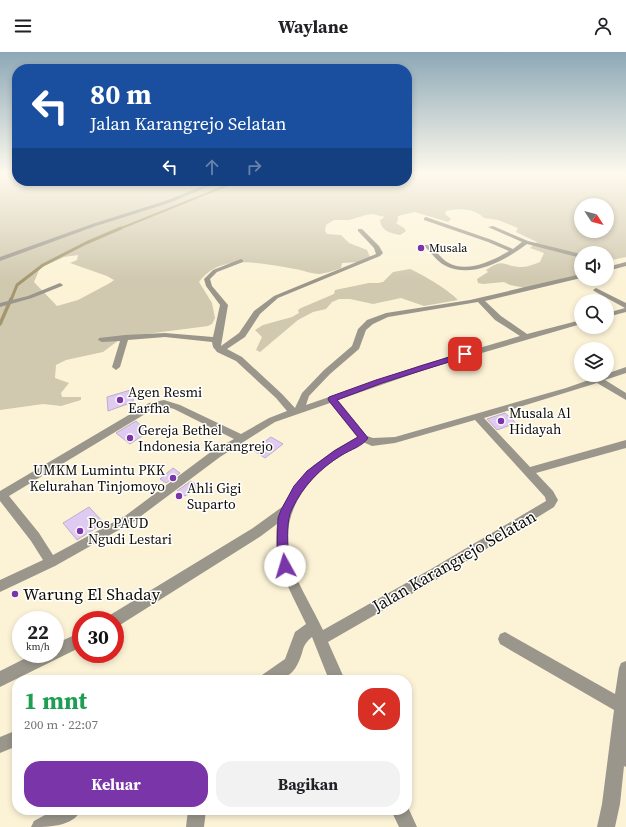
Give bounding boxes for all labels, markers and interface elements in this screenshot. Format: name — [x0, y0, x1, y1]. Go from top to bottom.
text: Waylane — [278, 14, 348, 39]
icon: menu — [12, 15, 34, 37]
icon: person — [592, 15, 614, 37]
text: 80 m — [90, 75, 152, 113]
icon: left — [24, 80, 76, 132]
text: Jalan Karangrejo Selatan — [90, 111, 286, 136]
icon: left — [159, 156, 181, 178]
icon: ahead — [201, 156, 223, 178]
icon: right — [243, 156, 265, 178]
north arrow — [574, 198, 614, 238]
map controls — [574, 198, 614, 382]
place label: Musala — [429, 240, 468, 256]
marker: Musala — [416, 243, 426, 253]
button: sound — [574, 246, 614, 286]
button: search — [574, 294, 614, 334]
pin — [448, 337, 482, 371]
button: layers — [574, 342, 614, 382]
icon: arrive — [454, 343, 476, 365]
place label: Agen Resmi Earfha — [128, 382, 202, 418]
marker: Agen Resmi Earfha — [115, 395, 125, 405]
place label: Musala Al Hidayah — [509, 403, 571, 439]
marker: Musala Al Hidayah — [496, 416, 506, 426]
place label: Gereja Bethel Indonesia Karangrejo — [138, 420, 273, 456]
marker: Gereja Bethel Indonesia Karangrejo — [125, 433, 135, 443]
place label: UMKM Lumintu PKK Kelurahan Tinjomoyo — [30, 460, 166, 496]
marker: UMKM Lumintu PKK Kelurahan Tinjomoyo — [168, 473, 178, 483]
place label: Ahli Gigi Suparto — [187, 478, 241, 514]
marker: Ahli Gigi Suparto — [174, 491, 184, 501]
street label: Jalan Karangrejo Selatan — [367, 504, 540, 618]
place label: Pos PAUD Ngudi Lestari — [88, 513, 172, 549]
marker: Pos PAUD Ngudi Lestari — [75, 526, 85, 536]
position arrow — [264, 545, 306, 587]
place label: Warung El Shaday — [23, 582, 161, 606]
marker: Warung El Shaday — [10, 589, 20, 599]
speed limit sign: 30 — [72, 611, 124, 663]
text: 22 — [27, 618, 49, 646]
text: km/h — [26, 640, 50, 653]
text: 1 mnt — [24, 684, 87, 717]
button: close — [358, 688, 400, 730]
text: 200 m · 22:07 — [24, 716, 98, 733]
button: Keluar — [24, 761, 208, 807]
button: Bagikan — [216, 761, 400, 807]

